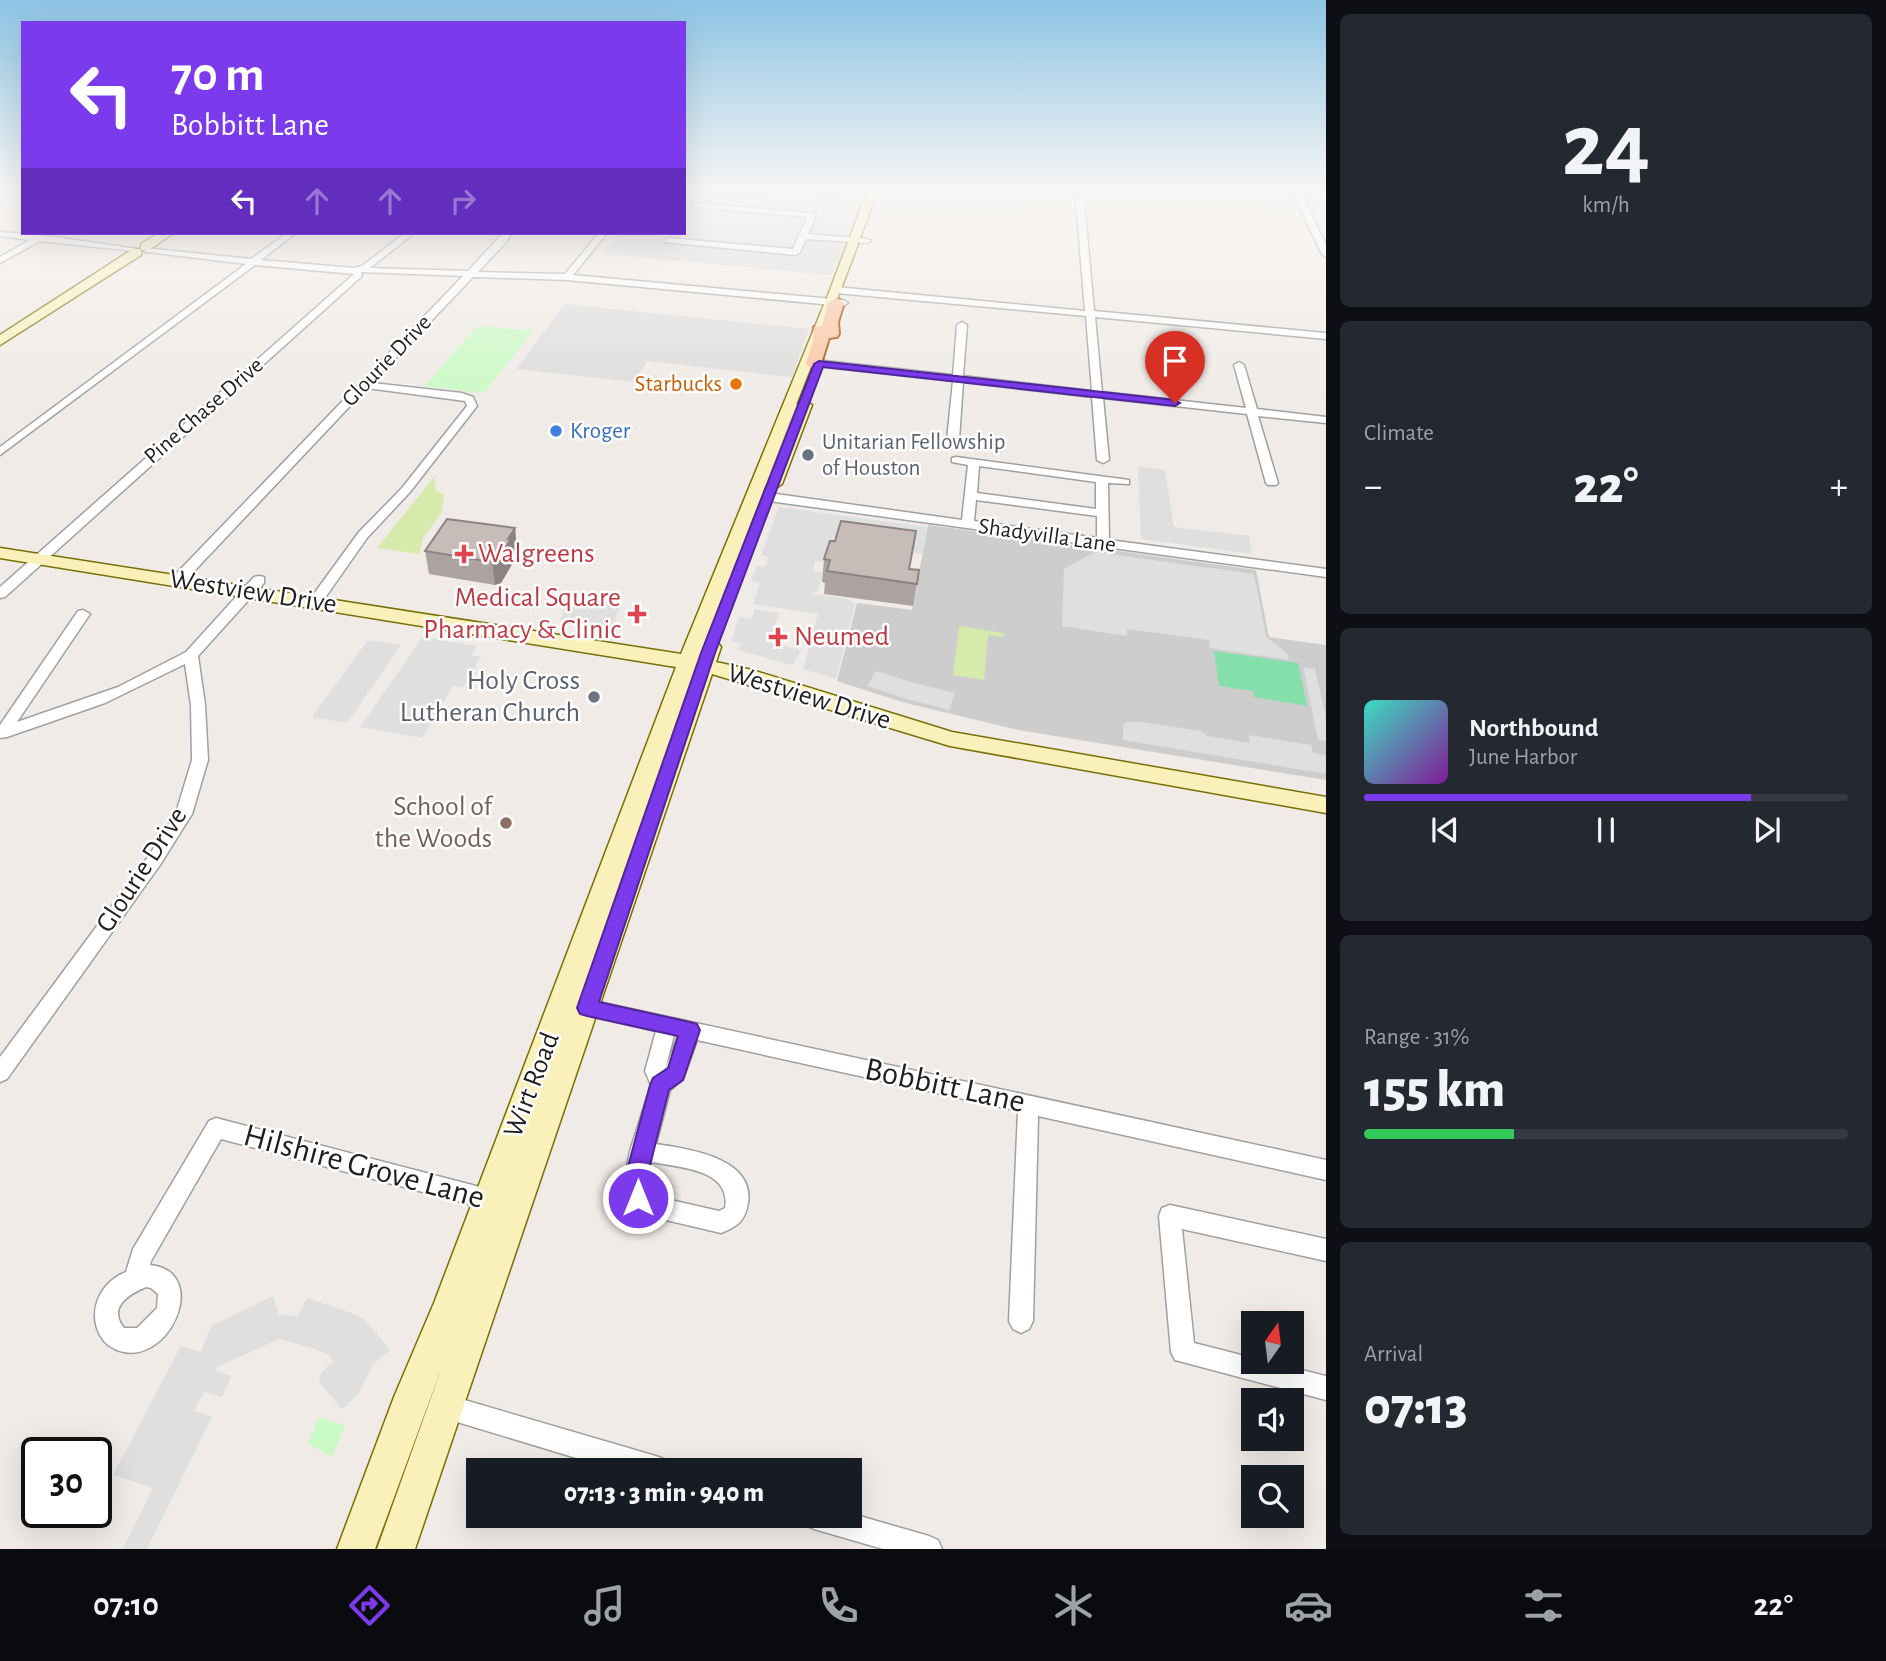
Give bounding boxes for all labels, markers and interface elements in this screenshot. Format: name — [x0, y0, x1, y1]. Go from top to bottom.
icon: left — [56, 49, 147, 140]
text: 70 m — [171, 51, 265, 100]
text: 24 — [1562, 101, 1650, 192]
text: Bobbitt Lane — [171, 109, 329, 141]
icon: left — [225, 182, 263, 220]
icon: ahead — [298, 182, 336, 220]
icon: ahead — [371, 182, 409, 220]
icon: right — [444, 182, 482, 220]
text: km/h — [1582, 194, 1630, 217]
street label: Glourie Drive — [338, 311, 436, 411]
pin — [1145, 331, 1205, 403]
icon: arrive — [1156, 342, 1194, 380]
street label: Pine Chase Drive — [140, 353, 268, 469]
place label: Starbucks — [635, 373, 722, 396]
marker: Starbucks — [728, 376, 744, 392]
place label: Kroger — [570, 420, 631, 443]
text: Climate — [1364, 422, 1434, 445]
marker: Kroger — [548, 423, 564, 439]
place label: Unitarian Fellowship of Houston — [822, 431, 1006, 480]
marker: Unitarian Fellowship of Houston — [800, 447, 816, 463]
text: 22° — [1573, 460, 1639, 512]
text: − — [1364, 468, 1382, 506]
text: + — [1830, 468, 1848, 506]
street label: Shadyvilla Lane — [977, 515, 1117, 557]
place label: Walgreens — [478, 540, 595, 568]
marker: Walgreens — [456, 546, 472, 562]
street label: Westview Drive — [167, 565, 339, 619]
place label: Medical Square Pharmacy & Clinic — [423, 584, 621, 644]
marker: Medical Square Pharmacy & Clinic — [627, 604, 647, 624]
place label: Neumed — [794, 623, 889, 651]
marker: Neumed — [768, 627, 788, 647]
street label: Westview Drive — [724, 659, 894, 735]
place label: Holy Cross Lutheran Church — [400, 667, 580, 727]
marker: Holy Cross Lutheran Church — [586, 689, 602, 705]
text: Northbound — [1469, 715, 1598, 741]
text: June Harbor — [1469, 746, 1577, 769]
place label: School of the Woods — [375, 793, 494, 853]
street label: Glourie Drive — [91, 803, 193, 937]
icon: previous — [1426, 811, 1464, 849]
icon: pause — [1587, 811, 1625, 849]
icon: next — [1748, 811, 1786, 849]
marker: School of the Woods — [498, 815, 514, 831]
text: Range · 31% — [1364, 1026, 1470, 1049]
street label: Wirt Road — [499, 1029, 565, 1141]
street label: Bobbitt Lane — [862, 1053, 1028, 1119]
text: 155 km — [1364, 1064, 1505, 1116]
street label: Hilshire Grove Lane — [240, 1119, 488, 1215]
position arrow — [601, 1161, 675, 1235]
north arrow — [1241, 1311, 1304, 1374]
map controls — [1241, 1311, 1304, 1528]
text: Arrival — [1364, 1343, 1423, 1366]
text: 07:13 — [1364, 1381, 1468, 1433]
button: sound — [1241, 1388, 1304, 1451]
speed limit sign: 30 — [21, 1437, 112, 1528]
button: search — [1241, 1465, 1304, 1528]
text: 07:13 · 3 min · 940 m — [564, 1480, 764, 1506]
icon: directions — [345, 1581, 394, 1630]
icon: music — [580, 1581, 629, 1630]
icon: phone — [814, 1581, 863, 1630]
icon: climate — [1049, 1581, 1098, 1630]
icon: car — [1284, 1581, 1333, 1630]
icon: filters — [1519, 1581, 1568, 1630]
text: 07:10 — [93, 1589, 159, 1621]
text: 22° — [1754, 1589, 1793, 1621]

